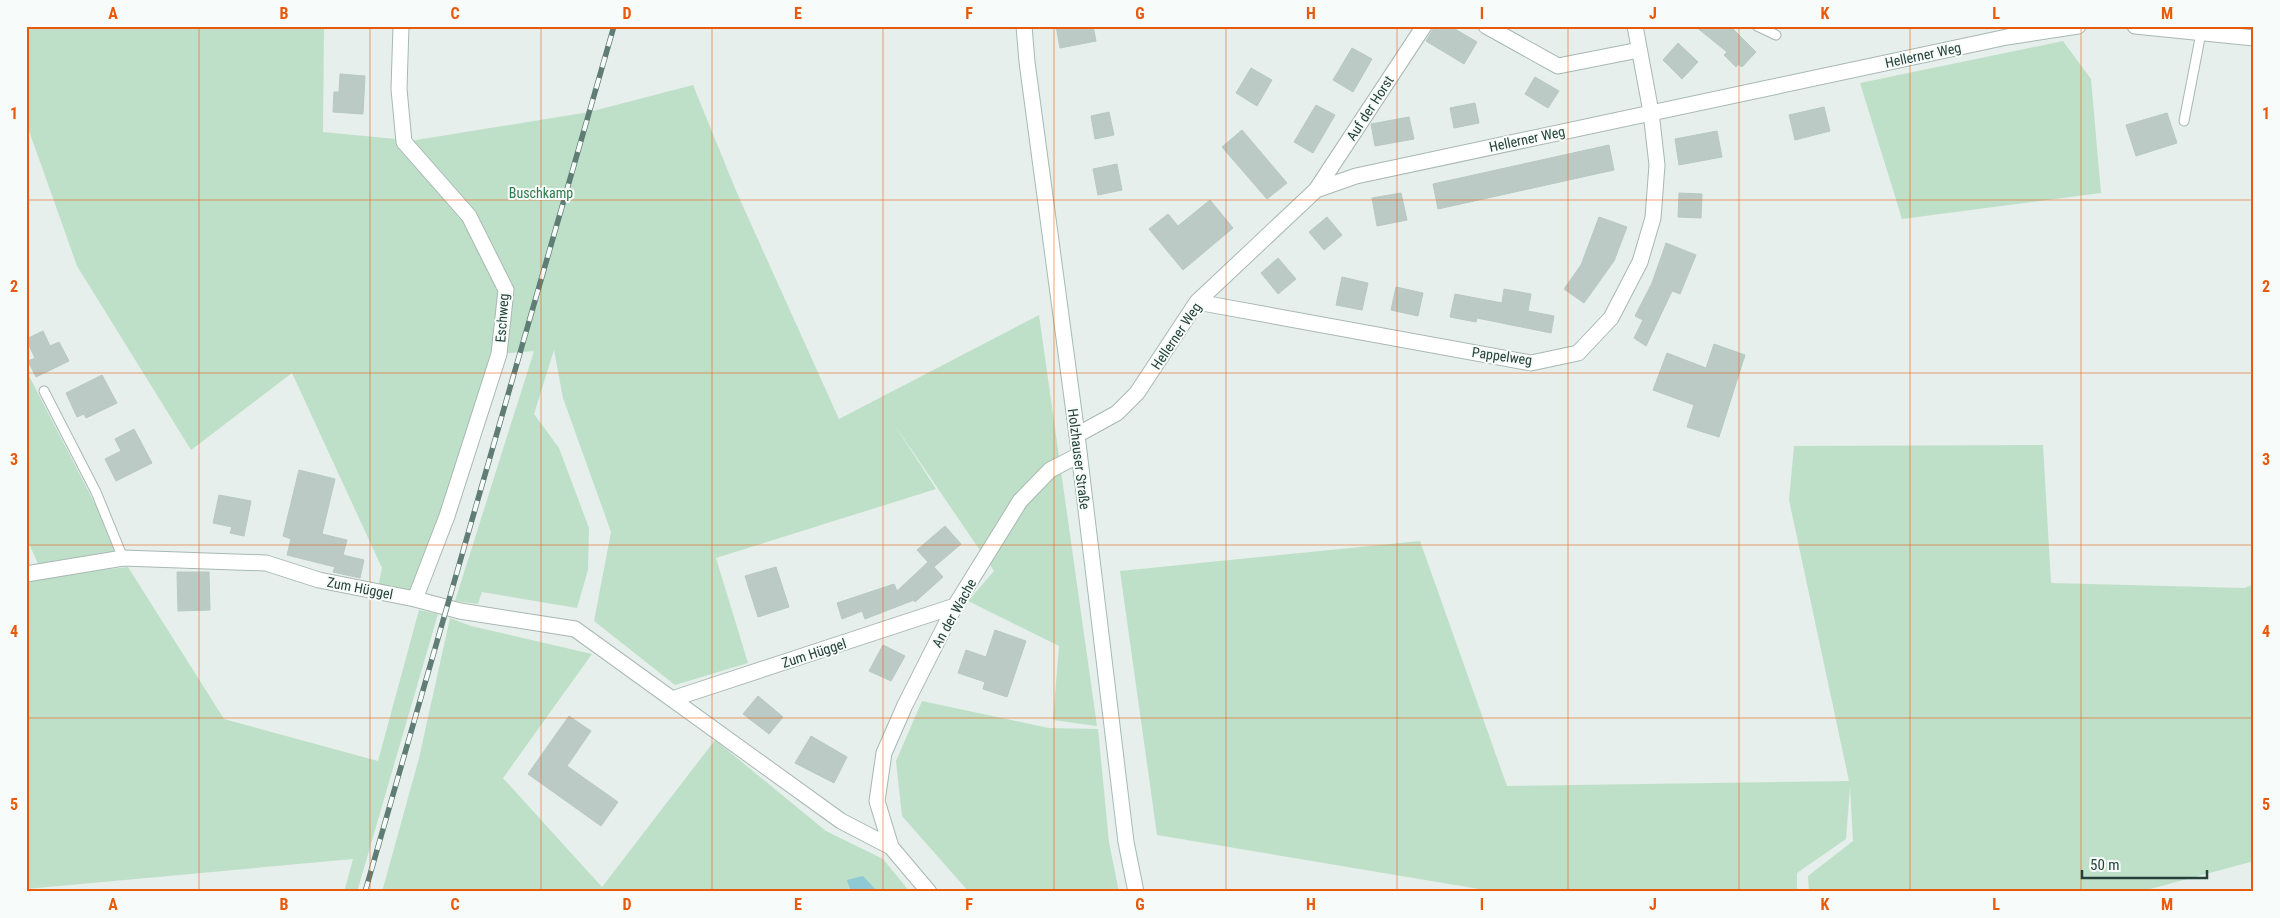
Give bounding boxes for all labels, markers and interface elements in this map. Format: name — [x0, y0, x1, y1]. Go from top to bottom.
text: A — [108, 4, 118, 23]
text: B — [280, 4, 289, 23]
text: C — [450, 4, 460, 23]
text: D — [622, 4, 632, 23]
text: E — [794, 4, 802, 23]
text: F — [965, 4, 973, 23]
text: G — [1135, 4, 1145, 23]
text: H — [1306, 4, 1316, 23]
text: I — [1480, 4, 1484, 23]
text: J — [1649, 4, 1657, 23]
text: K — [1821, 4, 1830, 23]
text: L — [1992, 4, 2000, 23]
text: M — [2161, 4, 2173, 23]
street label: Hellerner Weg — [1884, 39, 1962, 71]
street label: Auf der Horst — [1343, 73, 1397, 143]
text: 1 — [10, 104, 18, 123]
text: 1 — [2262, 104, 2270, 123]
street label: Hellerner Weg — [1488, 123, 1566, 155]
park label: Buschkamp — [509, 185, 573, 201]
text: 2 — [10, 277, 18, 296]
text: 2 — [2262, 277, 2270, 296]
street label: Eschweg — [492, 293, 512, 343]
street label: Hellerner Weg — [1148, 300, 1204, 372]
street label: Pappelweg — [1471, 344, 1533, 368]
street label: Holzhauser Straße — [1065, 408, 1093, 511]
text: 3 — [10, 450, 18, 469]
text: 3 — [2262, 450, 2270, 469]
street label: Zum Hüggel — [326, 574, 394, 602]
street label: An der Wache — [929, 576, 980, 650]
text: 4 — [10, 622, 18, 641]
text: 4 — [2262, 622, 2270, 641]
street label: Zum Hüggel — [780, 635, 848, 671]
text: 5 — [10, 795, 18, 814]
text: 5 — [2262, 795, 2270, 814]
scale bar — [2082, 848, 2208, 880]
text: 50 m — [2090, 856, 2120, 874]
text: A — [108, 895, 118, 914]
text: B — [280, 895, 289, 914]
text: C — [450, 895, 460, 914]
text: D — [622, 895, 632, 914]
text: E — [794, 895, 802, 914]
text: F — [965, 895, 973, 914]
text: G — [1135, 895, 1145, 914]
text: H — [1306, 895, 1316, 914]
text: I — [1480, 895, 1484, 914]
text: J — [1649, 895, 1657, 914]
text: K — [1821, 895, 1830, 914]
text: L — [1992, 895, 2000, 914]
text: M — [2161, 895, 2173, 914]

